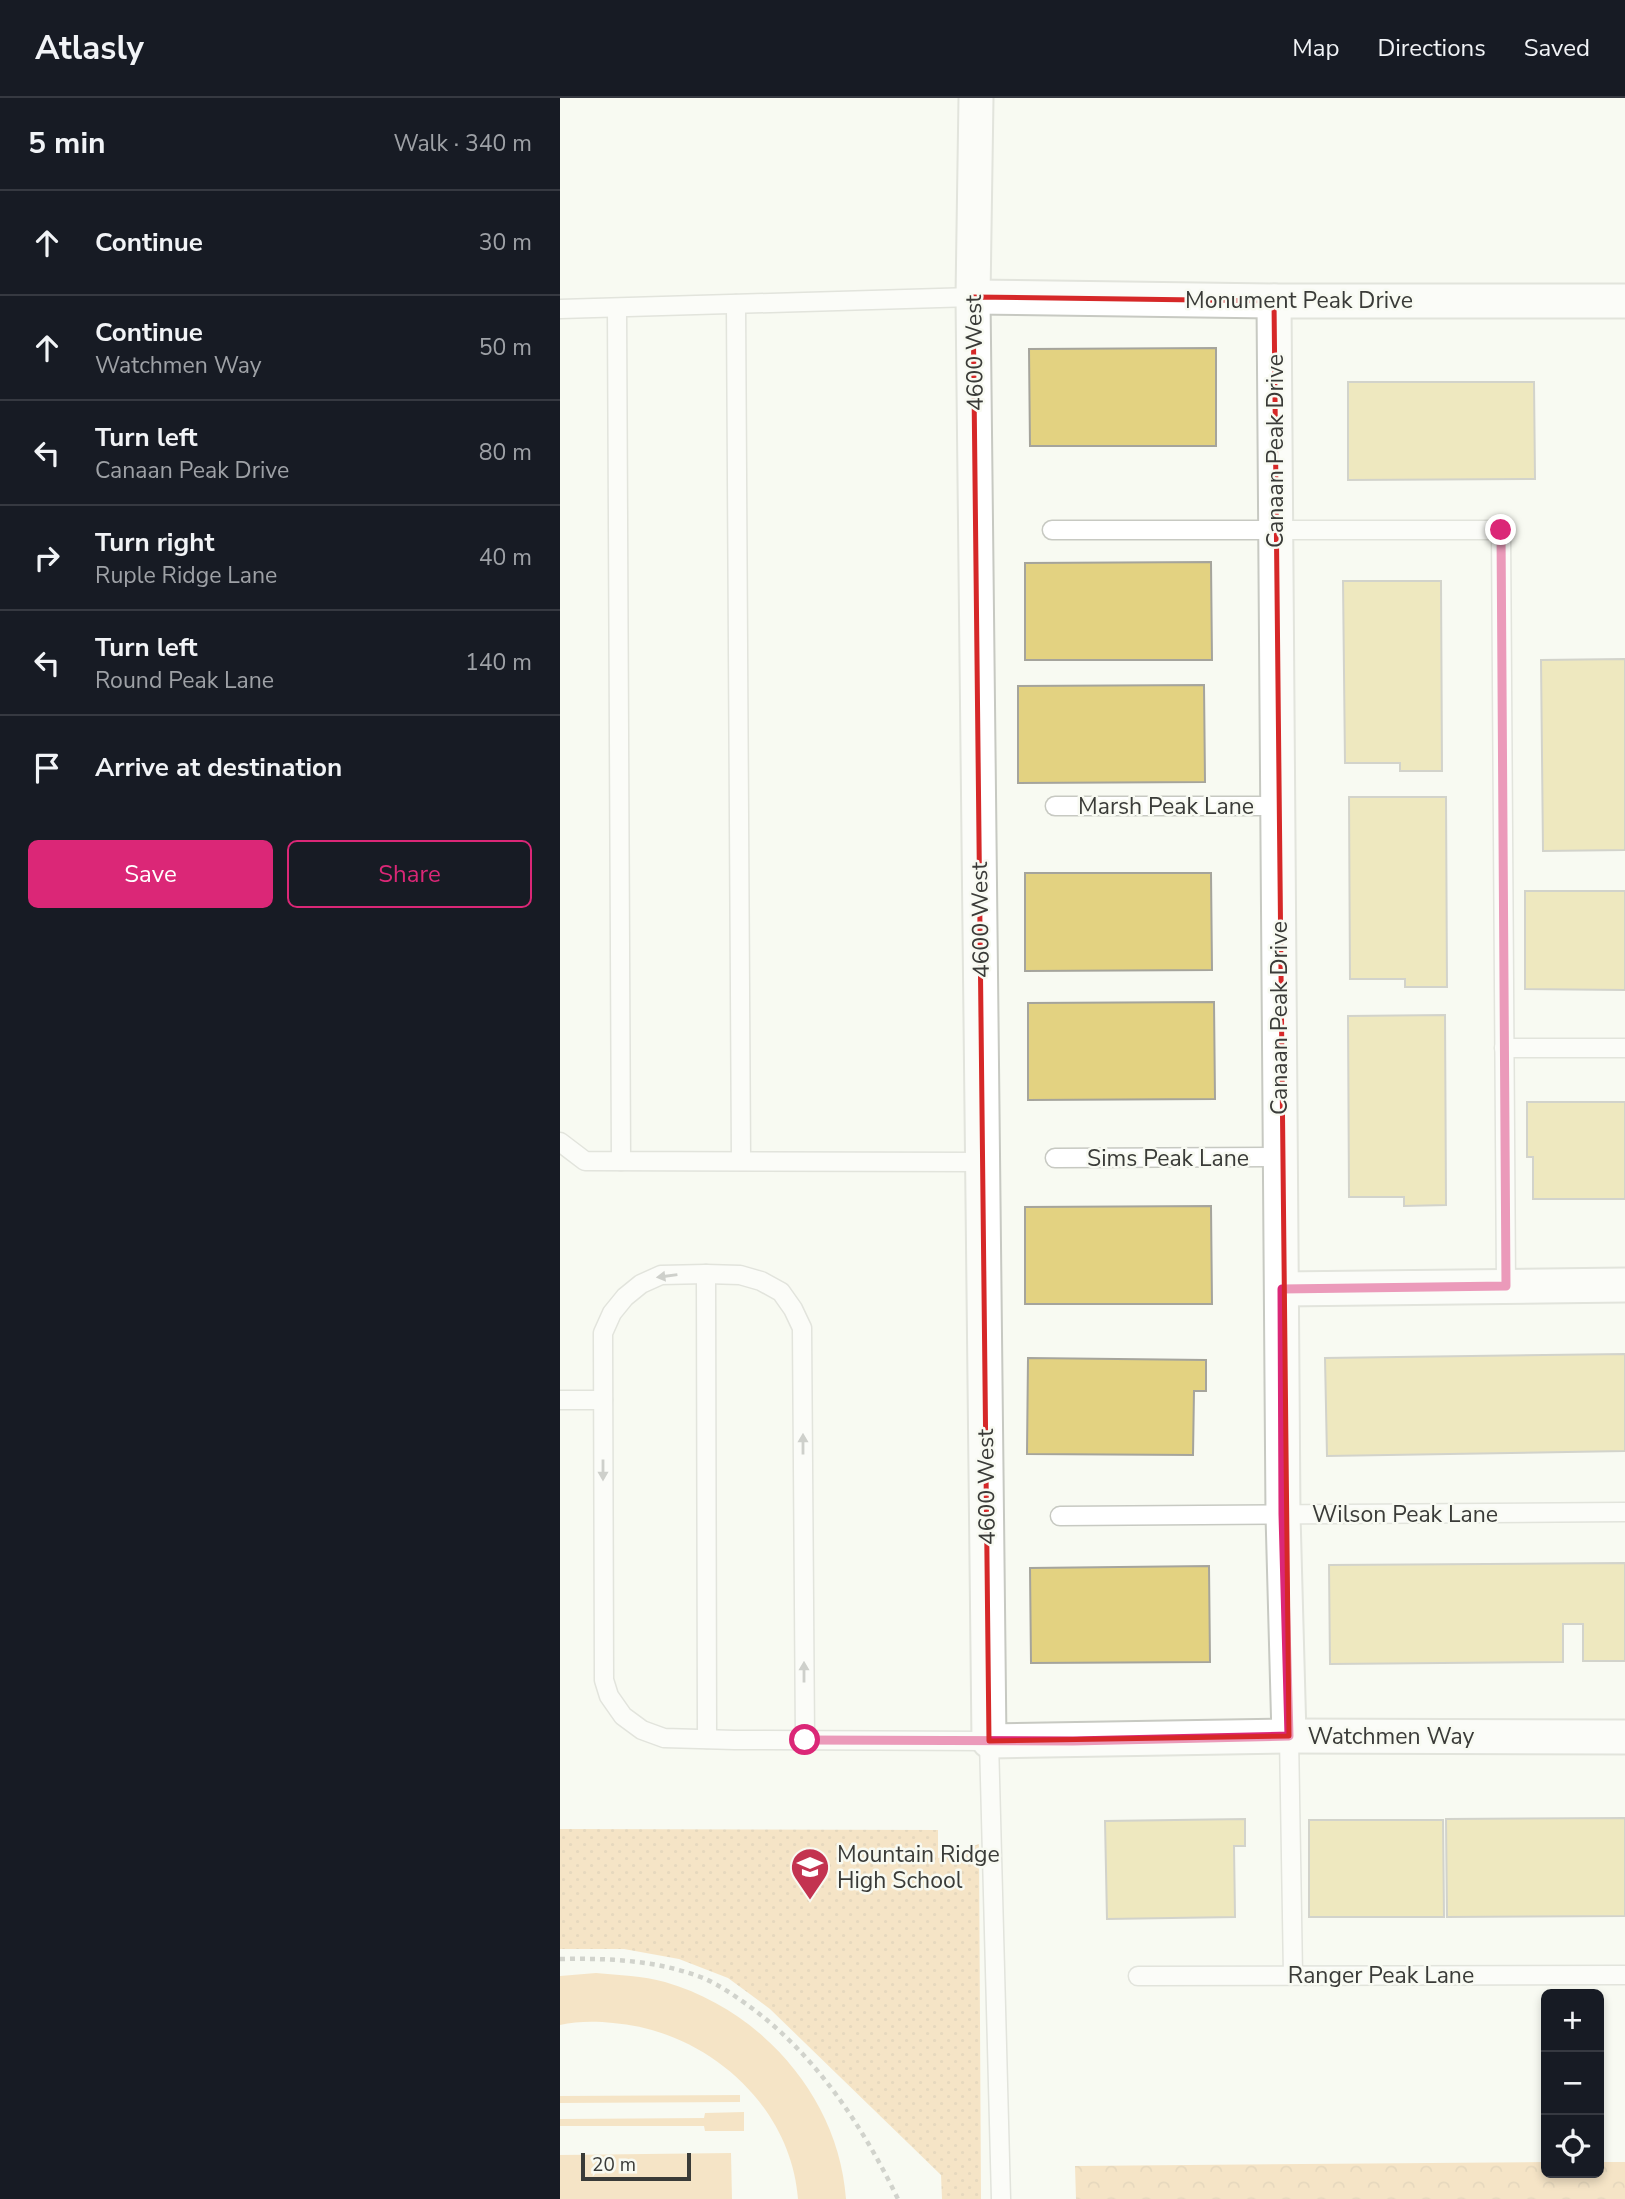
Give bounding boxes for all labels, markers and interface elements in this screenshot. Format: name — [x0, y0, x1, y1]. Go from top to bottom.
text: Atlasly — [35, 26, 144, 71]
text: Map — [1292, 32, 1339, 64]
text: Directions — [1377, 32, 1486, 64]
text: Saved — [1524, 32, 1590, 64]
text: 5 min — [28, 123, 106, 164]
text: Walk · 340 m — [393, 128, 532, 159]
icon: ahead — [28, 224, 66, 262]
text: Continue — [95, 225, 203, 260]
text: 30 m — [479, 227, 532, 258]
street label: Monument Peak Drive — [1185, 285, 1413, 316]
street label: 4600 West — [958, 294, 991, 411]
text: Continue — [95, 315, 203, 350]
icon: ahead — [28, 329, 66, 367]
text: 50 m — [479, 332, 532, 363]
text: Watchmen Way — [95, 350, 262, 381]
street label: Canaan Peak Drive — [1260, 354, 1291, 548]
text: Turn left — [95, 420, 198, 455]
icon: left — [28, 434, 66, 472]
text: 80 m — [479, 437, 532, 468]
text: Canaan Peak Drive — [95, 455, 289, 486]
route end — [1485, 514, 1516, 545]
text: Turn right — [95, 525, 214, 560]
icon: right — [28, 539, 66, 577]
text: 40 m — [479, 542, 532, 573]
text: Ruple Ridge Lane — [95, 560, 277, 591]
text: Turn left — [95, 630, 198, 665]
icon: left — [28, 644, 66, 682]
text: 140 m — [465, 647, 532, 678]
text: Round Peak Lane — [95, 665, 274, 696]
icon: arrive — [28, 749, 66, 787]
text: Arrive at destination — [95, 750, 342, 785]
street label: Marsh Peak Lane — [1078, 791, 1254, 822]
button: Save — [28, 840, 273, 908]
button: Share — [287, 840, 532, 908]
street label: 4600 West — [964, 861, 997, 978]
street label: Canaan Peak Drive — [1264, 921, 1295, 1115]
street label: Sims Peak Lane — [1087, 1143, 1249, 1174]
one-way arrow — [656, 1271, 678, 1282]
street label: 4600 West — [970, 1428, 1003, 1545]
one-way arrow — [797, 1433, 809, 1455]
one-way arrow — [597, 1459, 609, 1481]
street label: Wilson Peak Lane — [1312, 1499, 1498, 1530]
one-way arrow — [798, 1661, 810, 1683]
street label: Watchmen Way — [1308, 1721, 1474, 1752]
route start — [789, 1724, 820, 1755]
place label: Mountain Ridge High School — [837, 1839, 1000, 1896]
school or university icon: Mountain Ridge High School — [789, 1846, 831, 1901]
street label: Ranger Peak Lane — [1288, 1960, 1474, 1991]
map controls — [1541, 1989, 1604, 2178]
button: + — [1541, 1989, 1604, 2052]
button: − — [1541, 2052, 1604, 2115]
button: locate — [1541, 2115, 1604, 2178]
scale bar — [581, 2150, 691, 2182]
text: 20 m — [592, 2152, 636, 2178]

